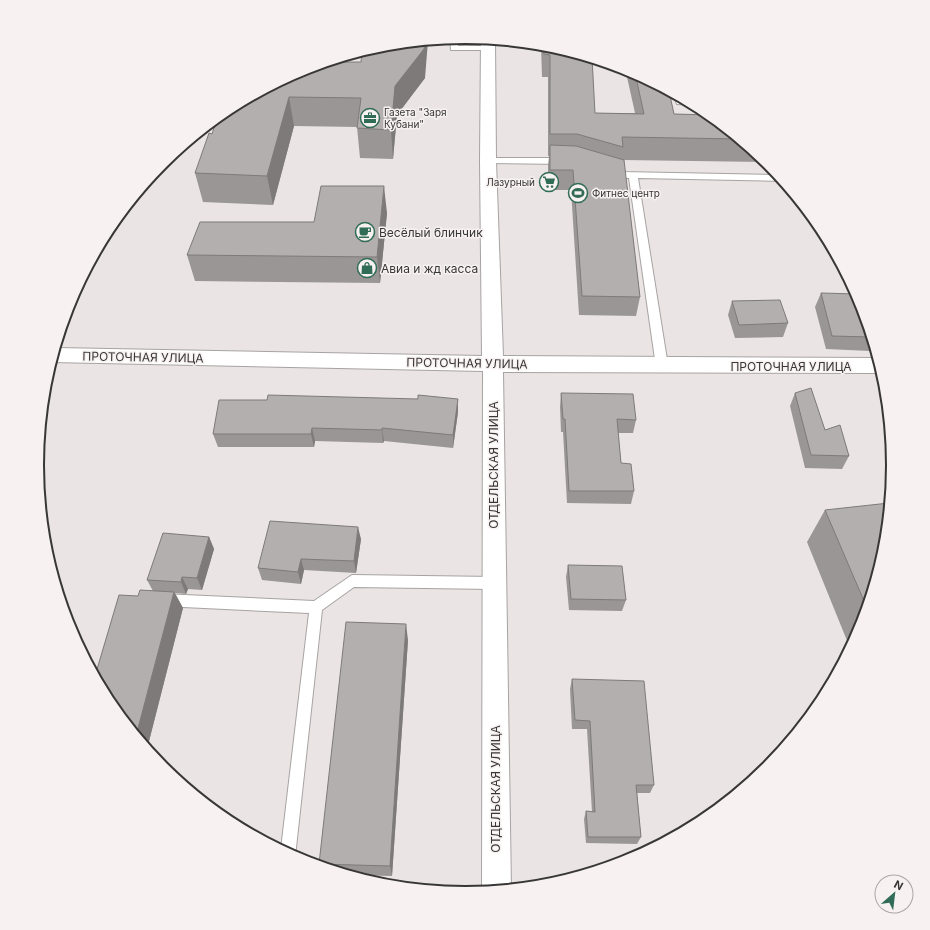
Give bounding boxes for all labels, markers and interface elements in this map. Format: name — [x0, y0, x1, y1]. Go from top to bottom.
place label: Газета "Заря Кубани" — [384, 106, 447, 130]
office icon: Газета "Заря Кубани" — [359, 107, 381, 129]
supermarket icon: Лазурный — [538, 171, 560, 193]
place label: Лазурный — [486, 176, 535, 188]
sports icon: Фитнес центр — [567, 182, 589, 204]
place label: Фитнес центр — [592, 187, 660, 199]
cafe icon: Весёлый блинчик — [354, 221, 376, 243]
place label: Весёлый блинчик — [379, 225, 483, 240]
shop icon: Авиа и жд касса — [356, 257, 378, 279]
place label: Авиа и жд касса — [381, 261, 478, 276]
street label: ПРОТОЧНАЯ УЛИЦА — [82, 348, 204, 366]
street label: ПРОТОЧНАЯ УЛИЦА — [406, 354, 528, 372]
street label: ПРОТОЧНАЯ УЛИЦА — [730, 359, 852, 374]
street label: ОТДЕЛЬСКАЯ УЛИЦА — [486, 401, 501, 529]
street label: ОТДЕЛЬСКАЯ УЛИЦА — [488, 725, 503, 853]
north arrow — [874, 874, 914, 914]
text: N — [892, 877, 906, 893]

